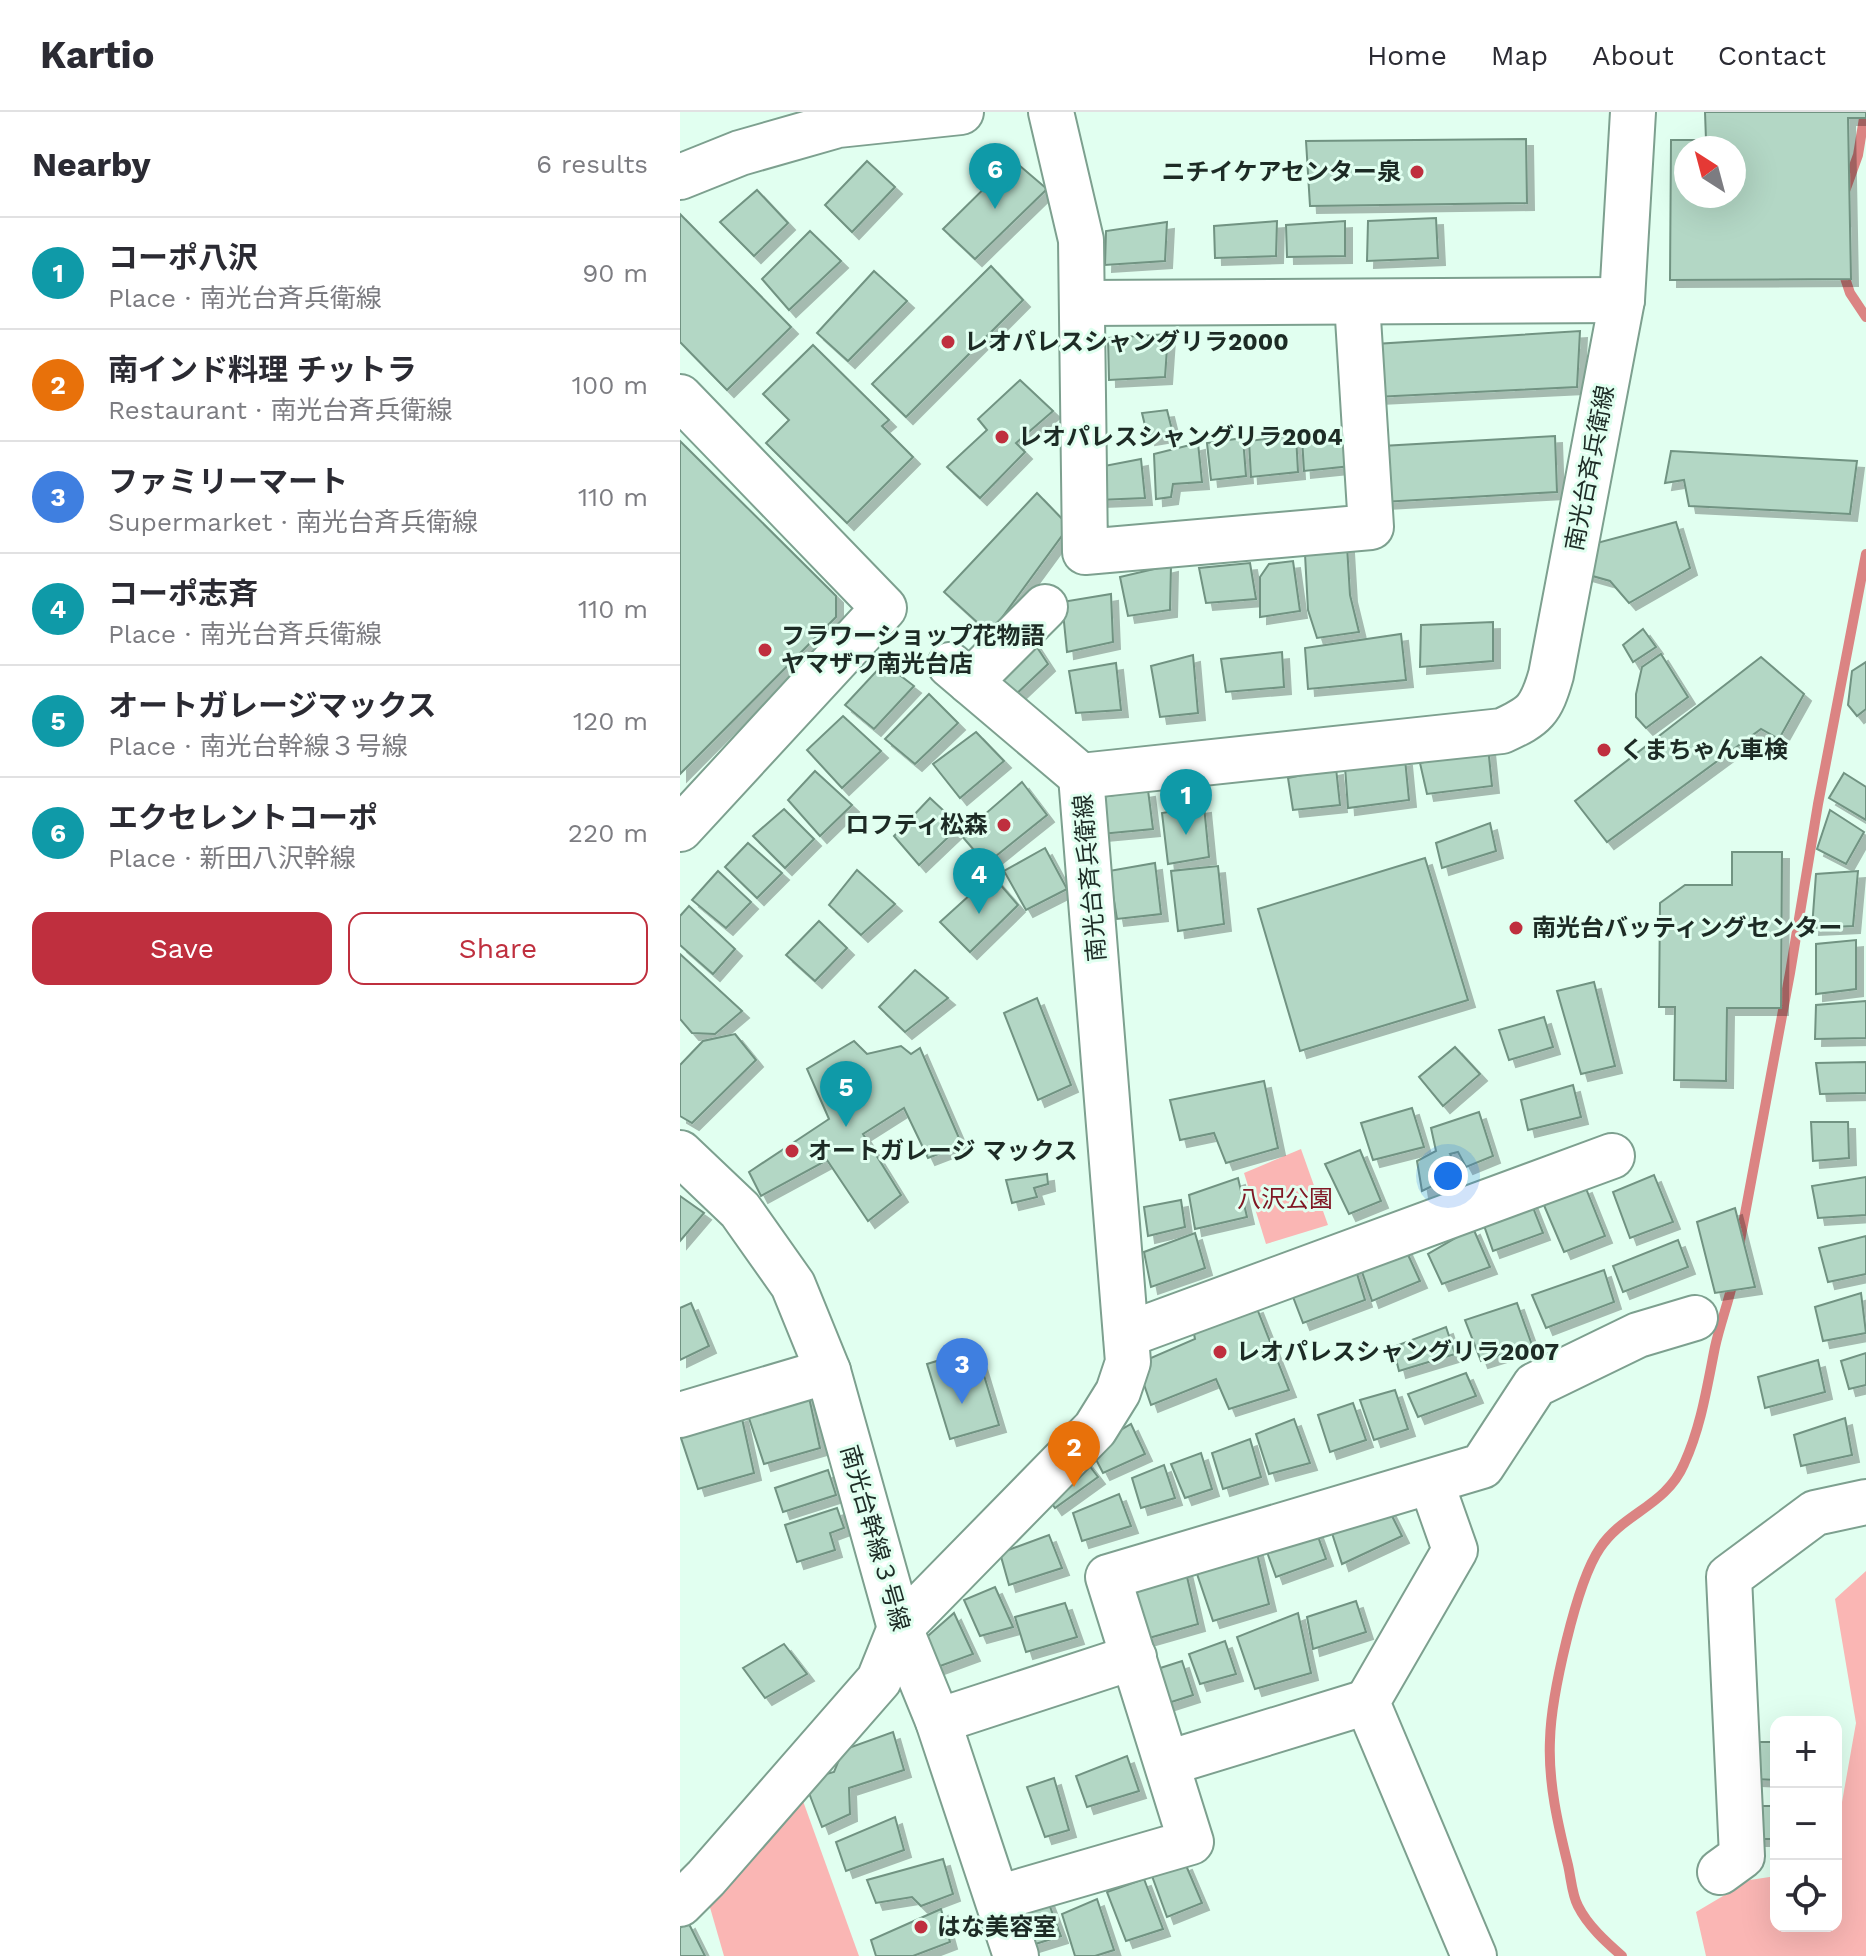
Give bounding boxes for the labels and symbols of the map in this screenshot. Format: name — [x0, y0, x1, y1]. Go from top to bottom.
north arrow — [1674, 136, 1746, 208]
pin: 6 — [969, 143, 1021, 209]
place label: ニチイケアセンター泉 — [1161, 158, 1401, 186]
marker: ニチイケアセンター泉 — [1408, 163, 1426, 181]
place label: レオパレスシャングリラ2000 — [964, 328, 1289, 356]
marker: レオパレスシャングリラ2000 — [939, 333, 957, 351]
street label: 南光台斉兵衛線 — [1560, 383, 1620, 553]
place label: レオパレスシャングリラ2004 — [1018, 423, 1343, 451]
marker: レオパレスシャングリラ2004 — [993, 428, 1011, 446]
place label: フラワーショップ花物語 ヤマザワ南光台店 — [781, 622, 1045, 678]
marker: フラワーショップ花物語 ヤマザワ南光台店 — [756, 641, 774, 659]
place label: くまちゃん車検 — [1620, 736, 1788, 764]
marker: くまちゃん車検 — [1595, 741, 1613, 759]
pin: 1 — [1160, 769, 1212, 835]
street label: 南光台斉兵衛線 — [1069, 793, 1111, 963]
place label: ロフティ松森 — [845, 811, 988, 839]
marker: ロフティ松森 — [995, 816, 1013, 834]
pin: 4 — [953, 848, 1005, 914]
place label: 南光台バッティングセンター — [1532, 914, 1843, 942]
marker: 南光台バッティングセンター — [1507, 919, 1525, 937]
pin: 5 — [820, 1061, 872, 1127]
place label: オートガレージ マックス — [808, 1137, 1078, 1165]
marker: オートガレージ マックス — [783, 1142, 801, 1160]
your location — [1428, 1156, 1468, 1196]
park label: 八沢公園 — [1237, 1185, 1333, 1213]
pin: 3 — [936, 1338, 988, 1404]
place label: レオパレスシャングリラ2007 — [1236, 1338, 1559, 1366]
marker: レオパレスシャングリラ2007 — [1211, 1343, 1229, 1361]
pin: 2 — [1048, 1421, 1100, 1487]
street label: 南光台幹線３号線 — [835, 1442, 915, 1634]
place label: はな美容室 — [937, 1913, 1057, 1941]
marker: はな美容室 — [912, 1918, 930, 1936]

